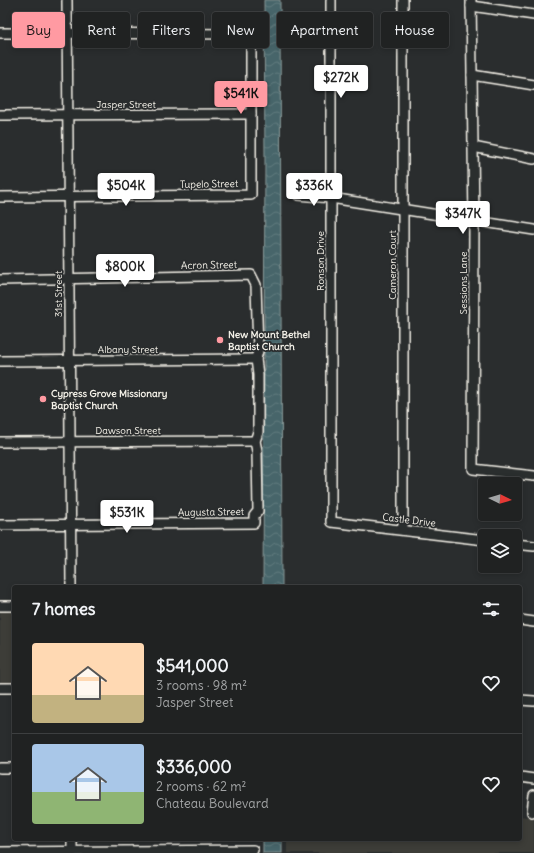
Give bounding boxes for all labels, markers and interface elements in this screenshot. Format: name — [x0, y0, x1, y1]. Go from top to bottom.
chip: Buy — [12, 12, 65, 48]
chip: Rent — [73, 12, 130, 48]
chip: Filters — [138, 12, 204, 48]
chip: New — [212, 12, 269, 48]
chip: Apartment — [277, 12, 373, 48]
chip: House — [381, 12, 449, 48]
pin: $272K — [313, 65, 369, 99]
text: $272K — [323, 69, 359, 86]
pin: $541K — [213, 81, 269, 115]
text: $541K — [223, 85, 259, 102]
street label: Jasper Street — [96, 98, 156, 111]
pin: $504K — [98, 173, 154, 207]
pin: $336K — [286, 173, 342, 207]
text: $504K — [107, 177, 145, 194]
street label: Tupelo Street — [180, 177, 239, 191]
text: $336K — [295, 177, 333, 194]
pin: $347K — [435, 201, 491, 235]
text: $347K — [445, 205, 481, 222]
street label: Cameron Court — [386, 230, 399, 300]
street label: Ronson Drive — [314, 231, 327, 291]
street label: Sessions Lane — [457, 252, 470, 314]
pin: $800K — [97, 254, 153, 288]
text: $800K — [105, 258, 145, 275]
street label: Acron Street — [181, 258, 238, 272]
street label: 31st Street — [52, 270, 65, 317]
place label: New Mount Bethel Baptist Church — [228, 328, 310, 353]
marker: New Mount Bethel Baptist Church — [215, 335, 225, 345]
street label: Albany Street — [98, 343, 159, 356]
place label: Cypress Grove Missionary Baptist Church — [51, 387, 168, 412]
marker: Cypress Grove Missionary Baptist Church — [38, 394, 48, 404]
street label: Dawson Street — [95, 424, 161, 437]
north arrow — [478, 477, 522, 521]
map controls — [478, 477, 522, 573]
pin: $531K — [99, 500, 155, 534]
text: $531K — [109, 504, 145, 521]
street label: Augusta Street — [178, 505, 245, 519]
street label: Castle Drive — [382, 510, 436, 530]
button: layers — [478, 529, 522, 573]
text: 7 homes — [32, 598, 96, 620]
icon: filters — [480, 598, 502, 620]
text: $541,000 — [156, 655, 229, 677]
icon: home — [64, 659, 112, 707]
icon: heart — [480, 672, 502, 694]
text: 3 rooms · 98 m² — [156, 677, 247, 694]
text: Jasper Street — [156, 694, 233, 711]
text: $336,000 — [156, 756, 232, 778]
icon: home — [64, 760, 112, 808]
icon: heart — [480, 773, 502, 795]
text: 2 rooms · 62 m² — [156, 778, 246, 795]
text: Chateau Boulevard — [156, 795, 269, 812]

